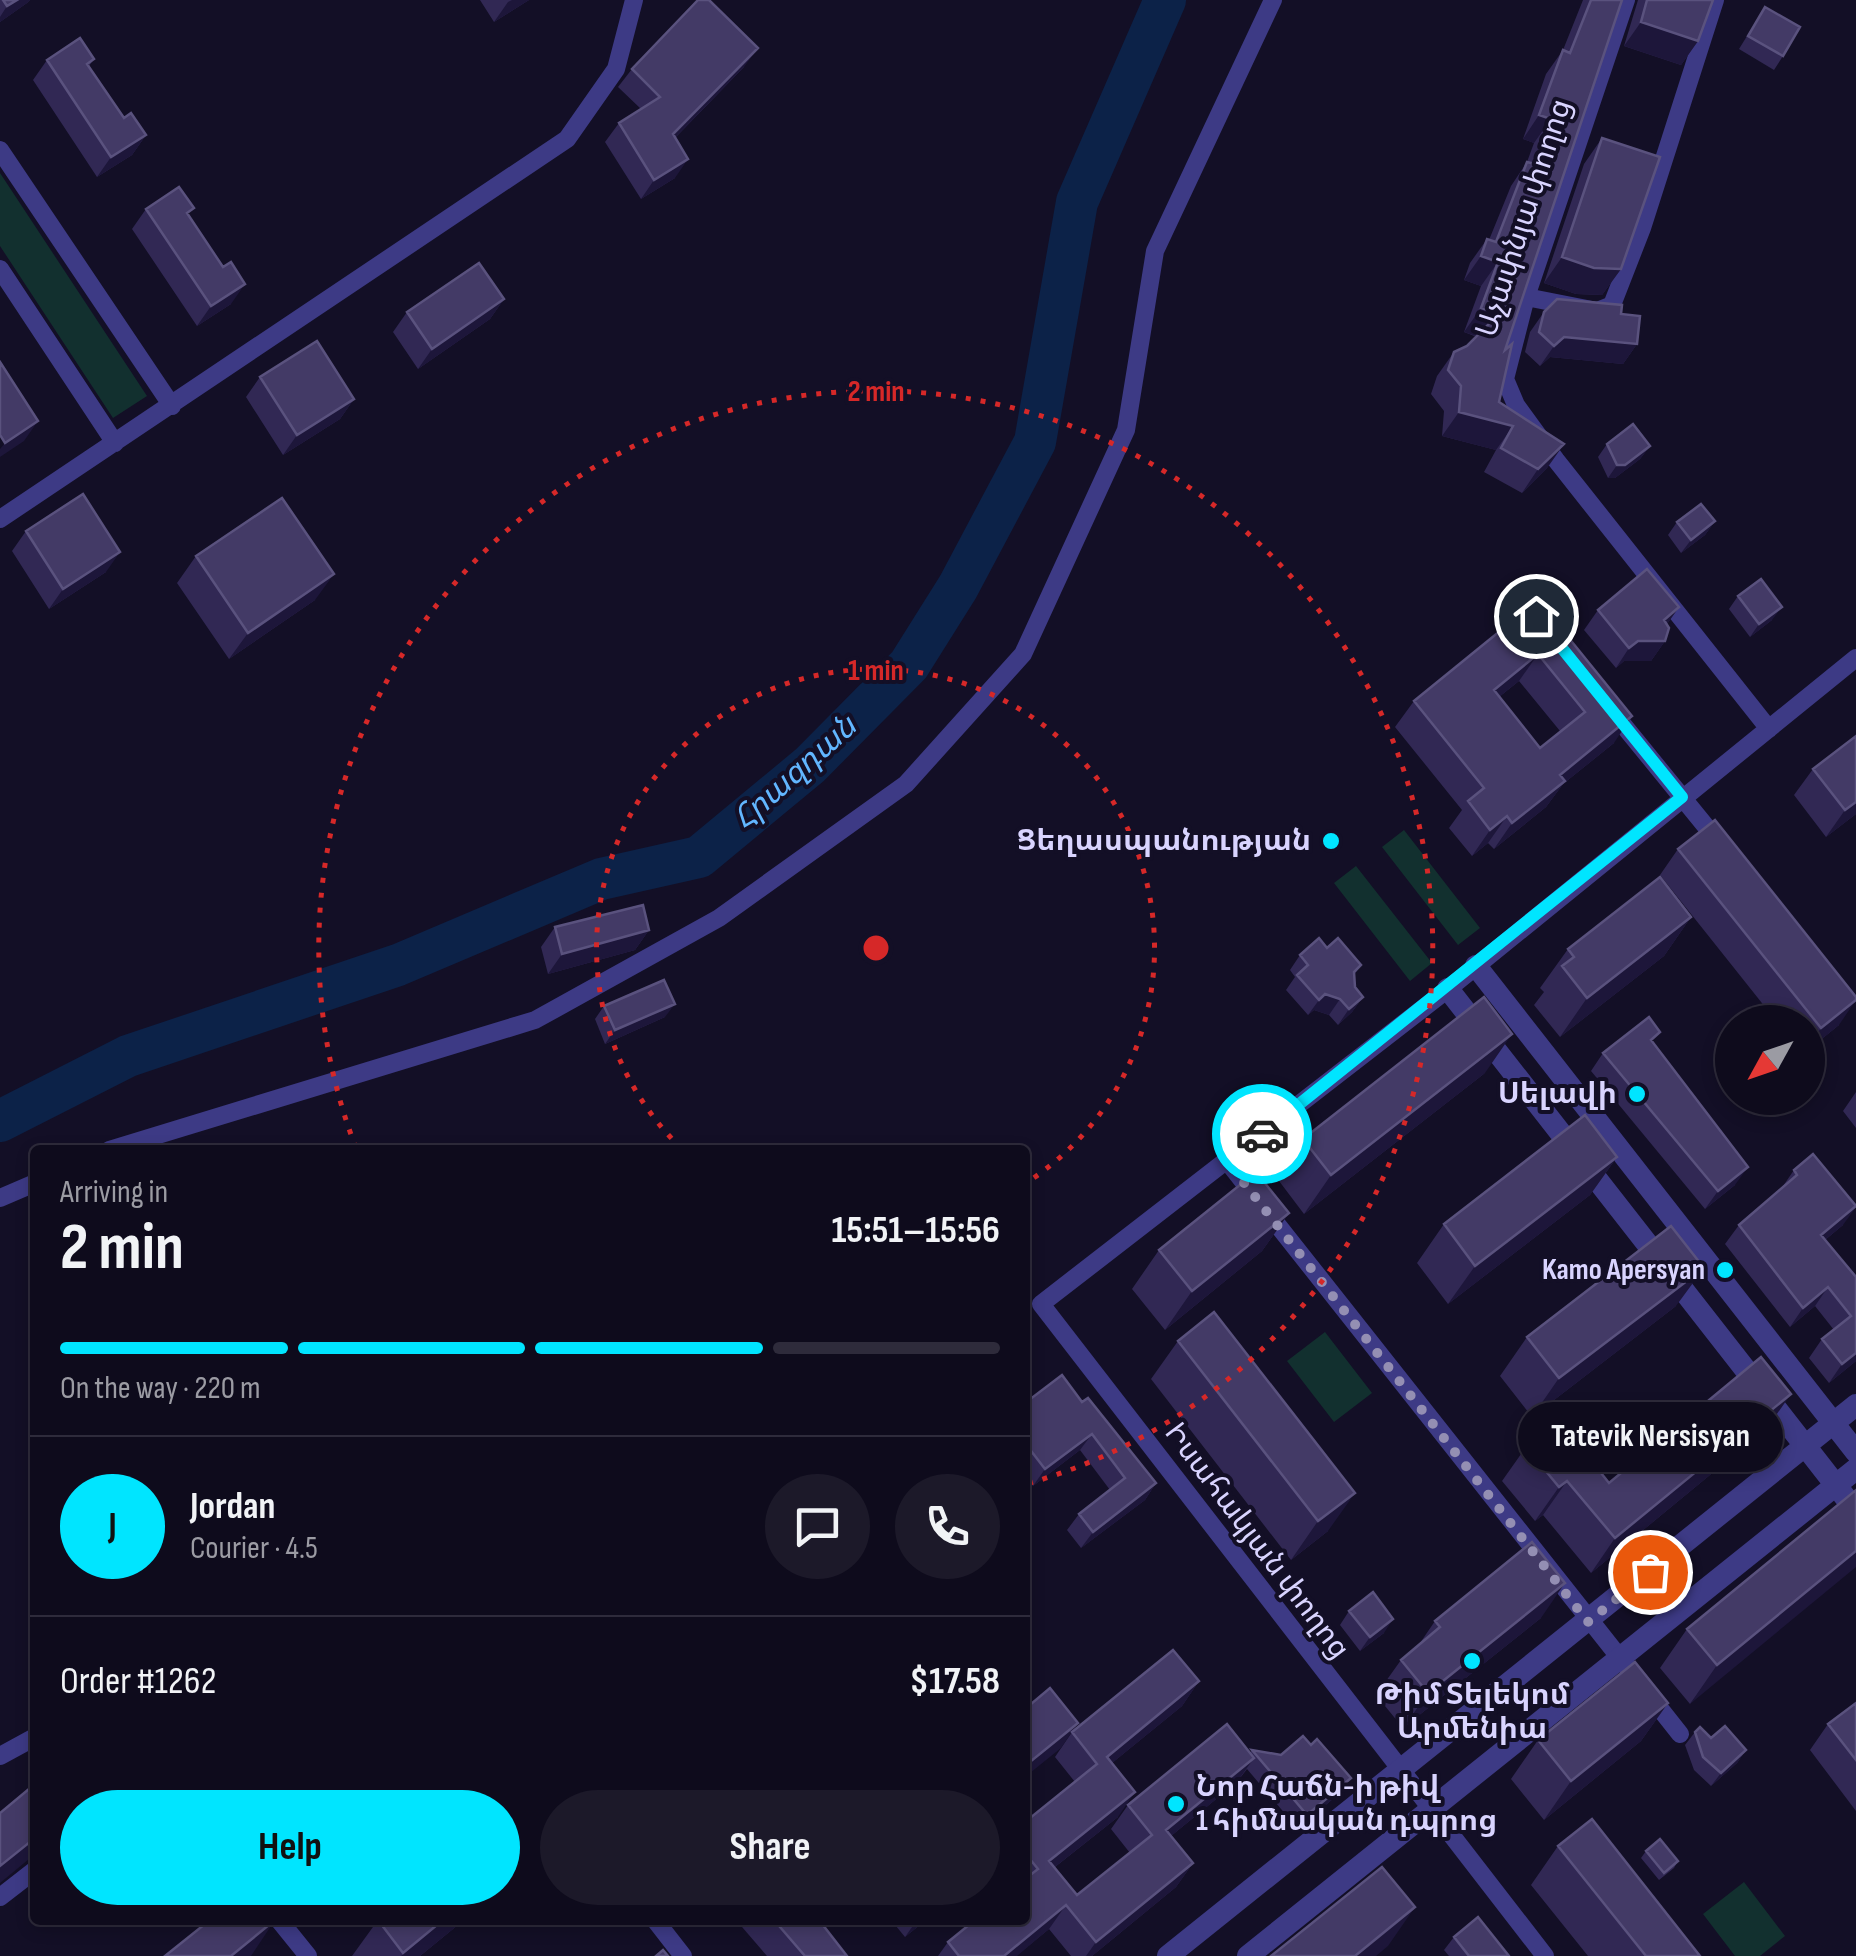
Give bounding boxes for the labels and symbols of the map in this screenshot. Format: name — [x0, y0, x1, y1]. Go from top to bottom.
street label: Աչափնյա փողոց — [1469, 94, 1579, 342]
text: 2 min — [847, 374, 905, 410]
pin — [1494, 574, 1579, 659]
text: 1 min — [848, 653, 904, 689]
water label: Հրազդան — [725, 706, 866, 839]
place label: Ցեղասպանության — [1017, 823, 1311, 859]
marker: Ցեղասպանության — [1320, 830, 1342, 852]
centre of rings — [858, 930, 894, 966]
north arrow — [1715, 1005, 1825, 1115]
place label: Սելավի — [1498, 1076, 1617, 1112]
marker: Սելավի — [1626, 1083, 1648, 1105]
courier — [1212, 1084, 1312, 1184]
place label: Kamo Apersyan — [1542, 1252, 1705, 1288]
marker: Kamo Apersyan — [1714, 1259, 1736, 1281]
callout: Tatevik Nersisyan — [1518, 1402, 1782, 1472]
street label: Իսահակյան փողոց — [1157, 1416, 1357, 1666]
pin — [1608, 1530, 1693, 1615]
marker: Թիմ Տելեկոմ Արմենիա — [1461, 1650, 1483, 1672]
place label: Թիմ Տելեկոմ Արմենիա — [1375, 1677, 1570, 1747]
place label: Նոր Հաճն-ի թիվ 1 հիմնական դպրոց — [1196, 1769, 1497, 1839]
marker: Նոր Հաճն-ի թիվ 1 հիմնական դպրոց — [1165, 1793, 1187, 1815]

